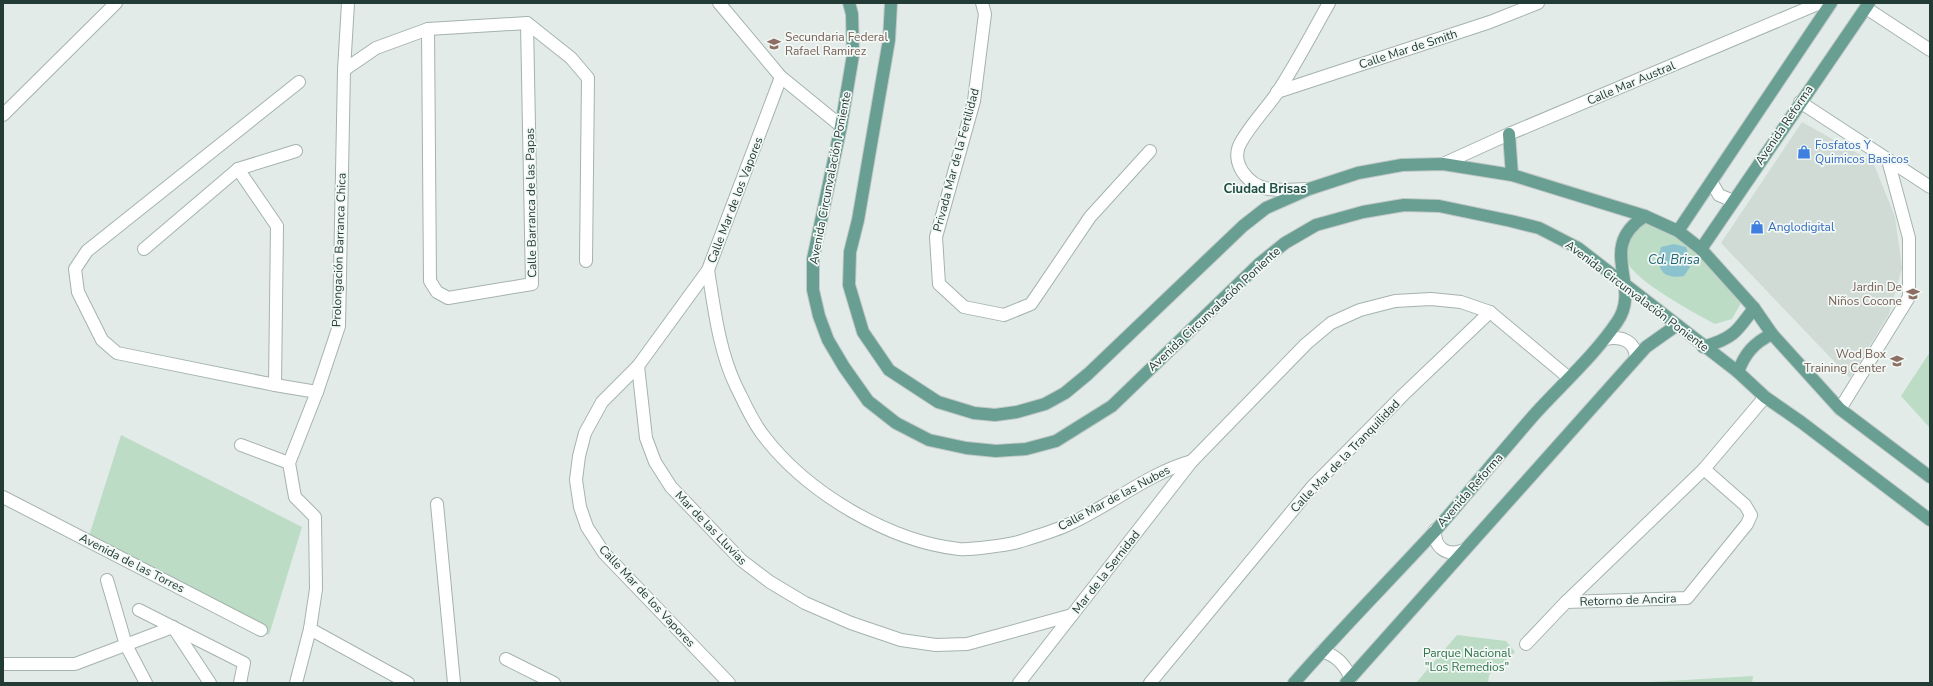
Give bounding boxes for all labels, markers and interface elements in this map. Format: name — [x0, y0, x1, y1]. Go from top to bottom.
street label: Calle Mar de Smith — [1357, 26, 1459, 72]
place label: Secundaria Federal Rafael Ramirez — [785, 29, 888, 59]
school or university icon: Secundaria Federal Rafael Ramirez — [766, 36, 782, 52]
street label: Calle Mar Austral — [1584, 57, 1678, 109]
street label: Avenida Reforma — [1751, 82, 1817, 168]
street label: Privada Mar de la Fertilidad — [929, 86, 983, 234]
street label: Avenida Circunvalación Poniente — [805, 90, 855, 266]
street label: Calle Barranca de las Papas — [522, 128, 540, 278]
street label: Calle Mar de los Vapores — [703, 134, 767, 266]
place label: Fosfatos Y Quimicos Basicos — [1815, 137, 1909, 167]
shop icon: Fosfatos Y Quimicos Basicos — [1796, 144, 1812, 160]
street label: Prolongación Barranca Chica — [328, 173, 350, 327]
district label: Ciudad Brisas — [1223, 180, 1307, 198]
shop icon: Anglodigital — [1749, 219, 1765, 235]
place label: Anglodigital — [1768, 219, 1835, 235]
street label: Avenida Circunvalación Poniente — [1562, 237, 1712, 355]
street label: Avenida Circunvalación Poniente — [1144, 243, 1284, 375]
water label: Cd. Brisa — [1648, 251, 1700, 269]
place label: Jardin De Niños Cocone — [1828, 279, 1902, 309]
school or university icon: Jardin De Niños Cocone — [1905, 286, 1921, 302]
place label: Wod Box Training Center — [1804, 346, 1887, 376]
school or university icon: Wod Box Training Center — [1889, 353, 1905, 369]
street label: Calle Mar de la Tranquilidad — [1287, 396, 1403, 516]
street label: Avenida Reforma — [1434, 450, 1506, 530]
street label: Calle Mar de las Nubes — [1055, 462, 1173, 534]
street label: Mar de las Lluvias — [672, 488, 751, 569]
street label: Mar de la Sernidad — [1068, 527, 1144, 617]
street label: Avenida de las Torres — [77, 530, 187, 597]
street label: Calle Mar de los Vapores — [595, 541, 699, 651]
street label: Retorno de Ancira — [1579, 590, 1677, 610]
park label: Parque Nacional "Los Remedios" — [1423, 645, 1511, 675]

